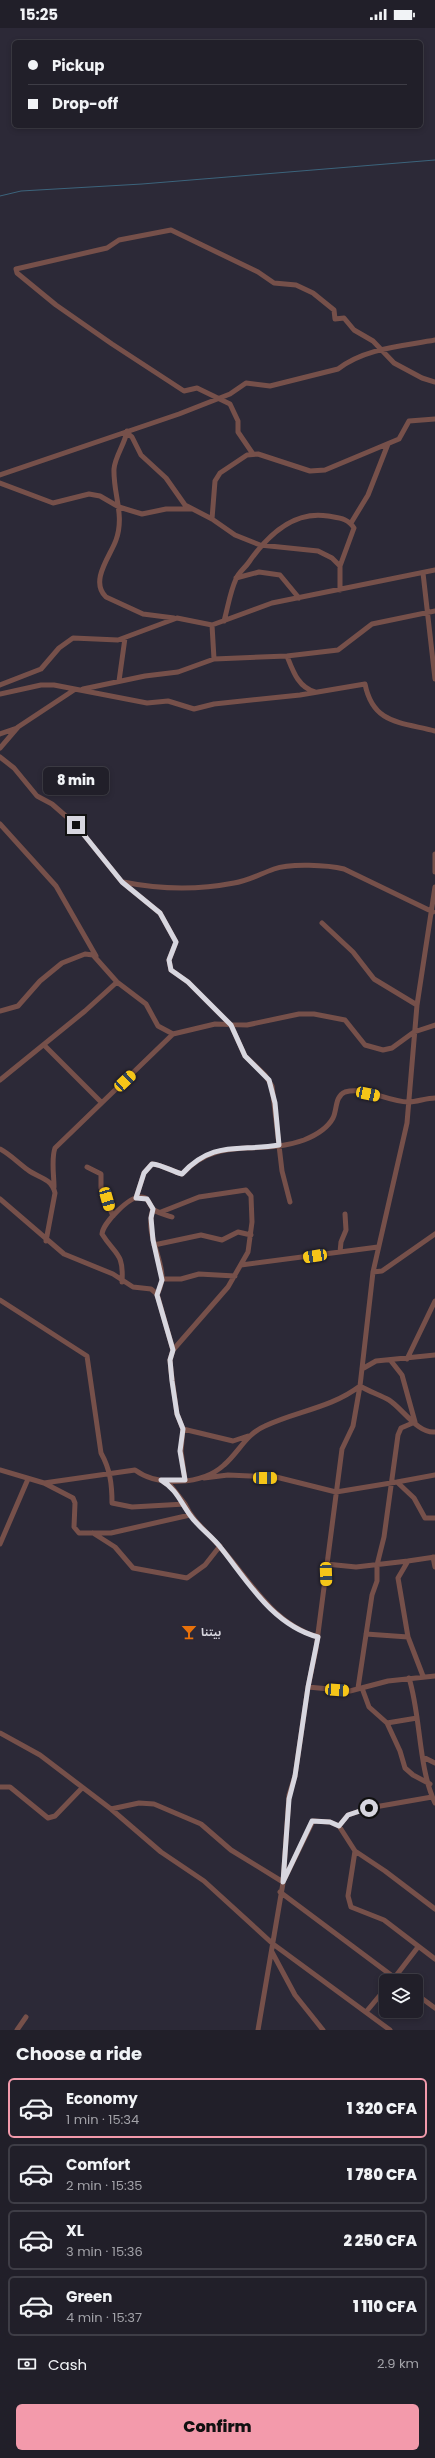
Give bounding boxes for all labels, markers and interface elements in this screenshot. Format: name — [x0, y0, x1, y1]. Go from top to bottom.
text: 15:25 — [20, 4, 58, 25]
text: Pickup — [52, 55, 104, 76]
text: Drop-off — [52, 93, 118, 114]
callout: 8 min — [43, 767, 109, 795]
text: 8 min — [57, 771, 95, 790]
route end — [67, 816, 85, 834]
car — [112, 1068, 138, 1094]
car — [355, 1086, 381, 1102]
car — [98, 1186, 116, 1212]
car — [302, 1248, 328, 1264]
car — [253, 1472, 277, 1484]
car — [320, 1562, 332, 1586]
bar icon: بيتنا — [180, 1623, 198, 1641]
place label: بيتنا — [201, 1624, 221, 1640]
car — [325, 1683, 349, 1697]
route start — [360, 1799, 378, 1817]
map controls — [379, 1974, 423, 2018]
button: layers — [379, 1974, 423, 2018]
text: Choose a ride — [16, 2041, 142, 2066]
text: Economy — [66, 2088, 138, 2109]
icon: car — [18, 2090, 54, 2126]
text: 1 320 CFA — [347, 2098, 417, 2119]
text: 1 min · 15:34 — [66, 2110, 139, 2129]
text: Comfort — [66, 2154, 130, 2175]
icon: car — [18, 2156, 54, 2192]
text: 1 780 CFA — [347, 2164, 417, 2185]
text: 2 min · 15:35 — [66, 2176, 142, 2195]
text: XL — [66, 2220, 84, 2241]
icon: car — [18, 2222, 54, 2258]
text: 2 250 CFA — [343, 2230, 417, 2251]
text: 3 min · 15:36 — [66, 2242, 143, 2261]
text: Green — [66, 2286, 112, 2307]
icon: car — [18, 2288, 54, 2324]
text: 1 110 CFA — [353, 2296, 417, 2317]
text: 4 min · 15:37 — [66, 2308, 142, 2327]
icon: cash — [16, 2353, 38, 2375]
text: Cash — [48, 2354, 87, 2375]
text: 2.9 km — [377, 2354, 419, 2373]
button: Confirm — [16, 2404, 419, 2450]

